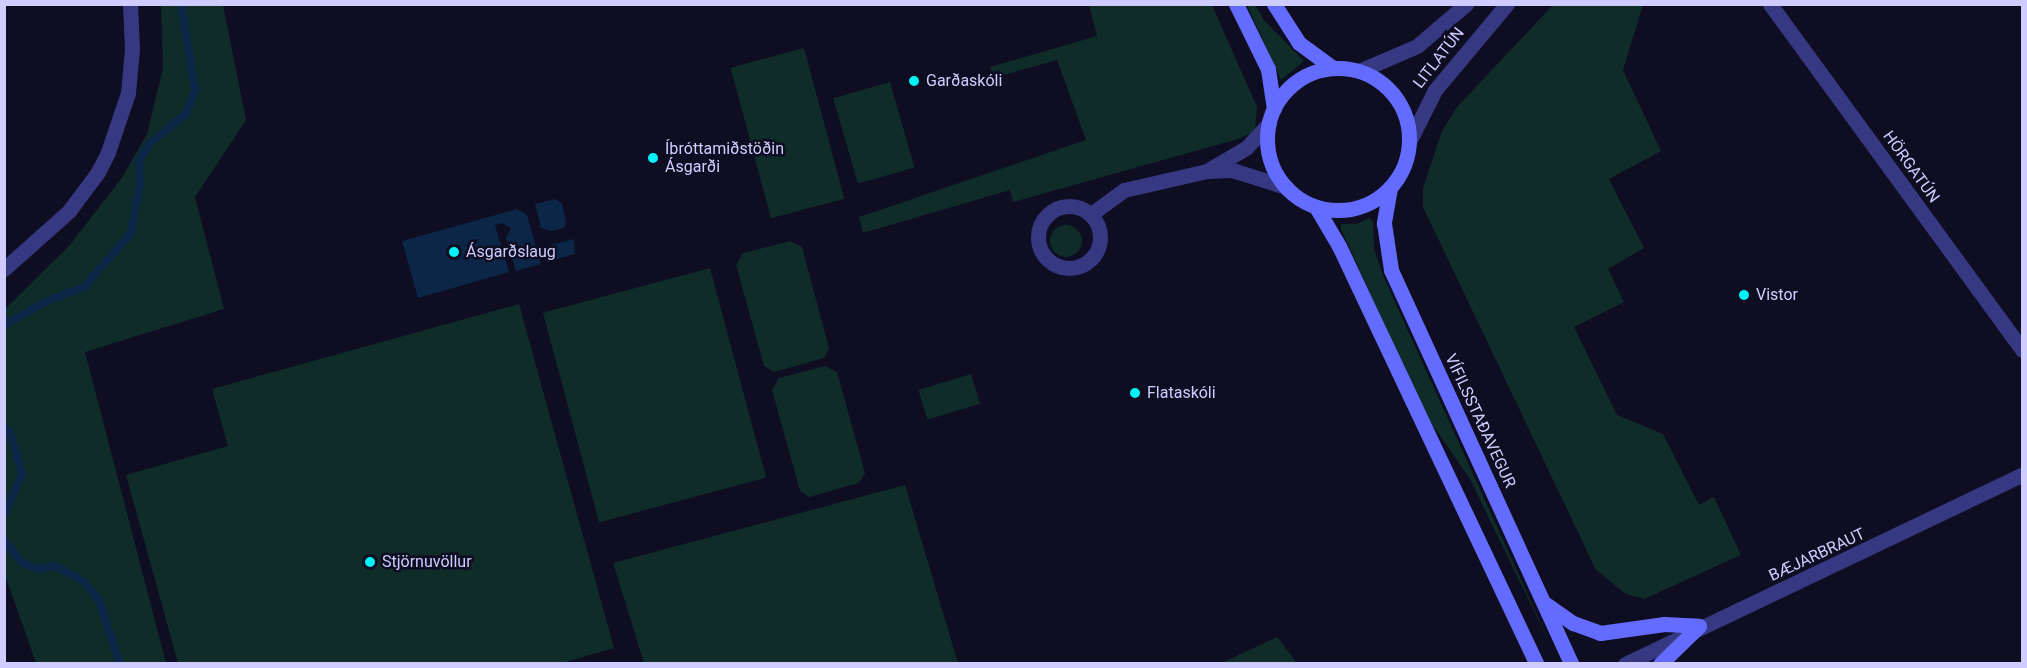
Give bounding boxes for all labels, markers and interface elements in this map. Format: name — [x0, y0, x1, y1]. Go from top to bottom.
street label: LITLATÚN — [1409, 24, 1469, 92]
place label: Garðaskóli — [926, 71, 1002, 91]
marker: Garðaskóli — [907, 74, 921, 88]
street label: HÖRGATÚN — [1879, 127, 1943, 207]
place label: Íþróttamiðstöðin Ásgarði — [665, 139, 784, 177]
marker: Íþróttamiðstöðin Ásgarði — [646, 151, 660, 165]
place label: Ásgarðslaug — [466, 242, 556, 262]
marker: Ásgarðslaug — [447, 245, 461, 259]
place label: Vistor — [1756, 285, 1798, 305]
marker: Vistor — [1737, 288, 1751, 302]
street label: VÍFILSSTAÐAVEGUR — [1441, 351, 1519, 491]
place label: Flataskóli — [1147, 383, 1216, 403]
marker: Flataskóli — [1128, 386, 1142, 400]
street label: BÆJARBRAUT — [1766, 524, 1868, 586]
place label: Stjörnuvöllur — [382, 552, 472, 572]
marker: Stjörnuvöllur — [363, 555, 377, 569]

